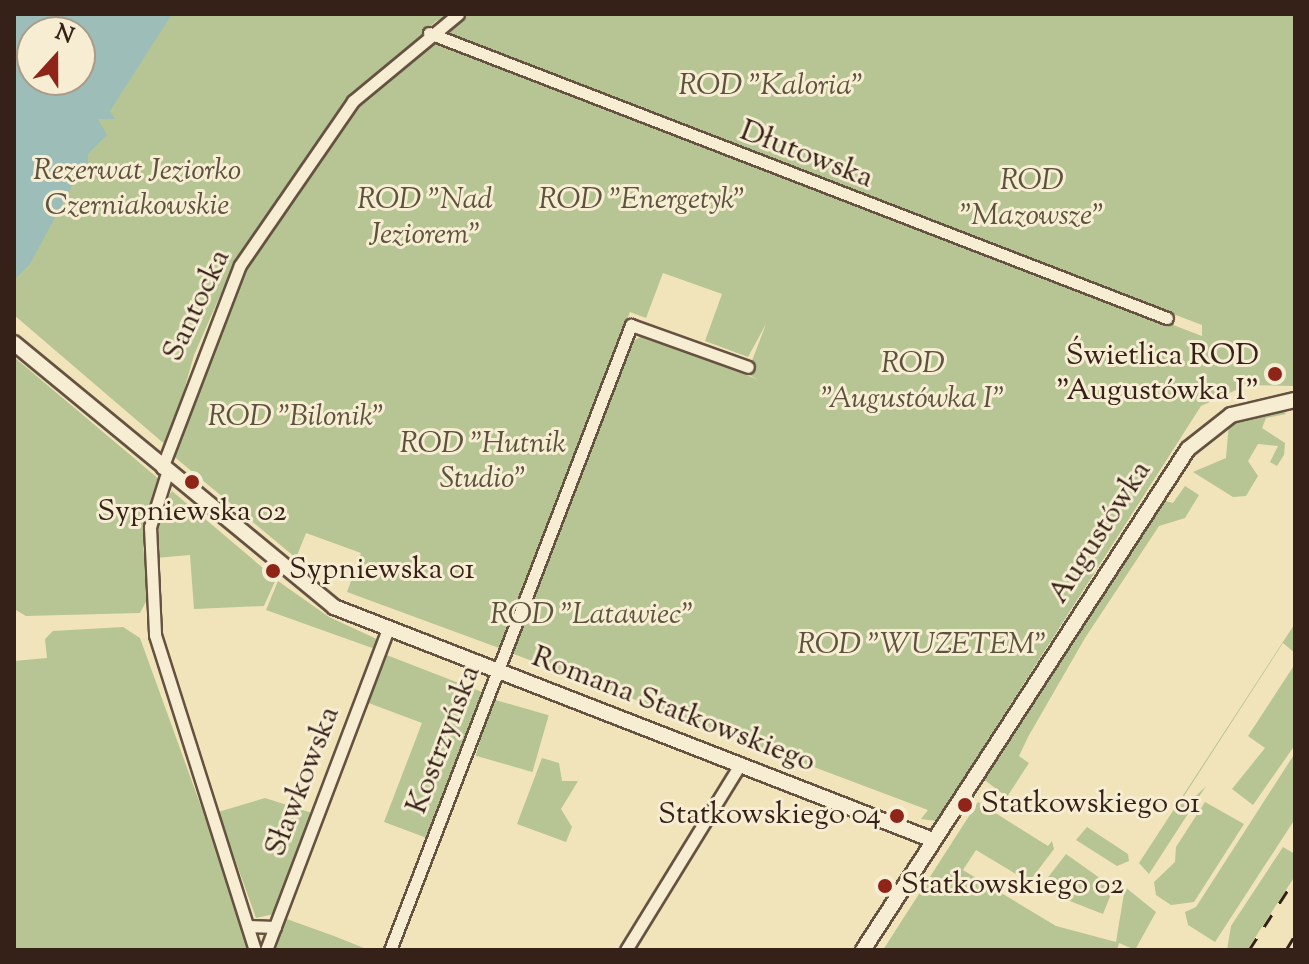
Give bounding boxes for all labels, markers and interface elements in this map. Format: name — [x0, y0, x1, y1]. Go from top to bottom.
north arrow — [16, 16, 96, 96]
text: N — [50, 17, 78, 54]
park label: ROD "Kaloria" — [678, 69, 864, 105]
street label: Dłutowska — [734, 114, 878, 198]
park label: Rezerwat Jeziorko Czerniakowskie — [33, 154, 241, 224]
park label: ROD "Mazowsze" — [960, 164, 1104, 234]
park label: ROD "Nad Jeziorem" — [357, 183, 493, 254]
park label: ROD "Energetyk" — [539, 183, 745, 219]
street label: Santocka — [156, 244, 240, 368]
place label: Świetlica ROD "Augustówka I" — [1056, 339, 1259, 410]
park label: ROD "Augustówka I" — [821, 347, 1005, 418]
marker: Świetlica ROD "Augustówka I" — [1266, 365, 1284, 383]
park label: ROD "Bilonik" — [208, 400, 384, 436]
park label: ROD "Hutnik Studio" — [400, 427, 566, 498]
street label: Augustówka — [1042, 455, 1160, 611]
marker: Sypniewska 02 — [183, 473, 201, 491]
place label: Sypniewska 02 — [97, 495, 287, 531]
place label: Sypniewska 01 — [289, 553, 475, 589]
marker: Sypniewska 01 — [264, 562, 282, 580]
park label: ROD "Latawiec" — [490, 598, 694, 634]
park label: ROD "WUZETEM" — [797, 628, 1047, 664]
street label: Romana Statkowskiego — [526, 640, 820, 782]
street label: Kostrzyńska — [400, 661, 490, 819]
street label: Sławkowska — [259, 702, 349, 862]
place label: Statkowskiego 01 — [981, 787, 1200, 823]
marker: Statkowskiego 01 — [956, 796, 974, 814]
place label: Statkowskiego 04 — [658, 798, 881, 834]
marker: Statkowskiego 04 — [888, 807, 906, 825]
place label: Statkowskiego 02 — [901, 868, 1124, 904]
marker: Statkowskiego 02 — [876, 877, 894, 895]

